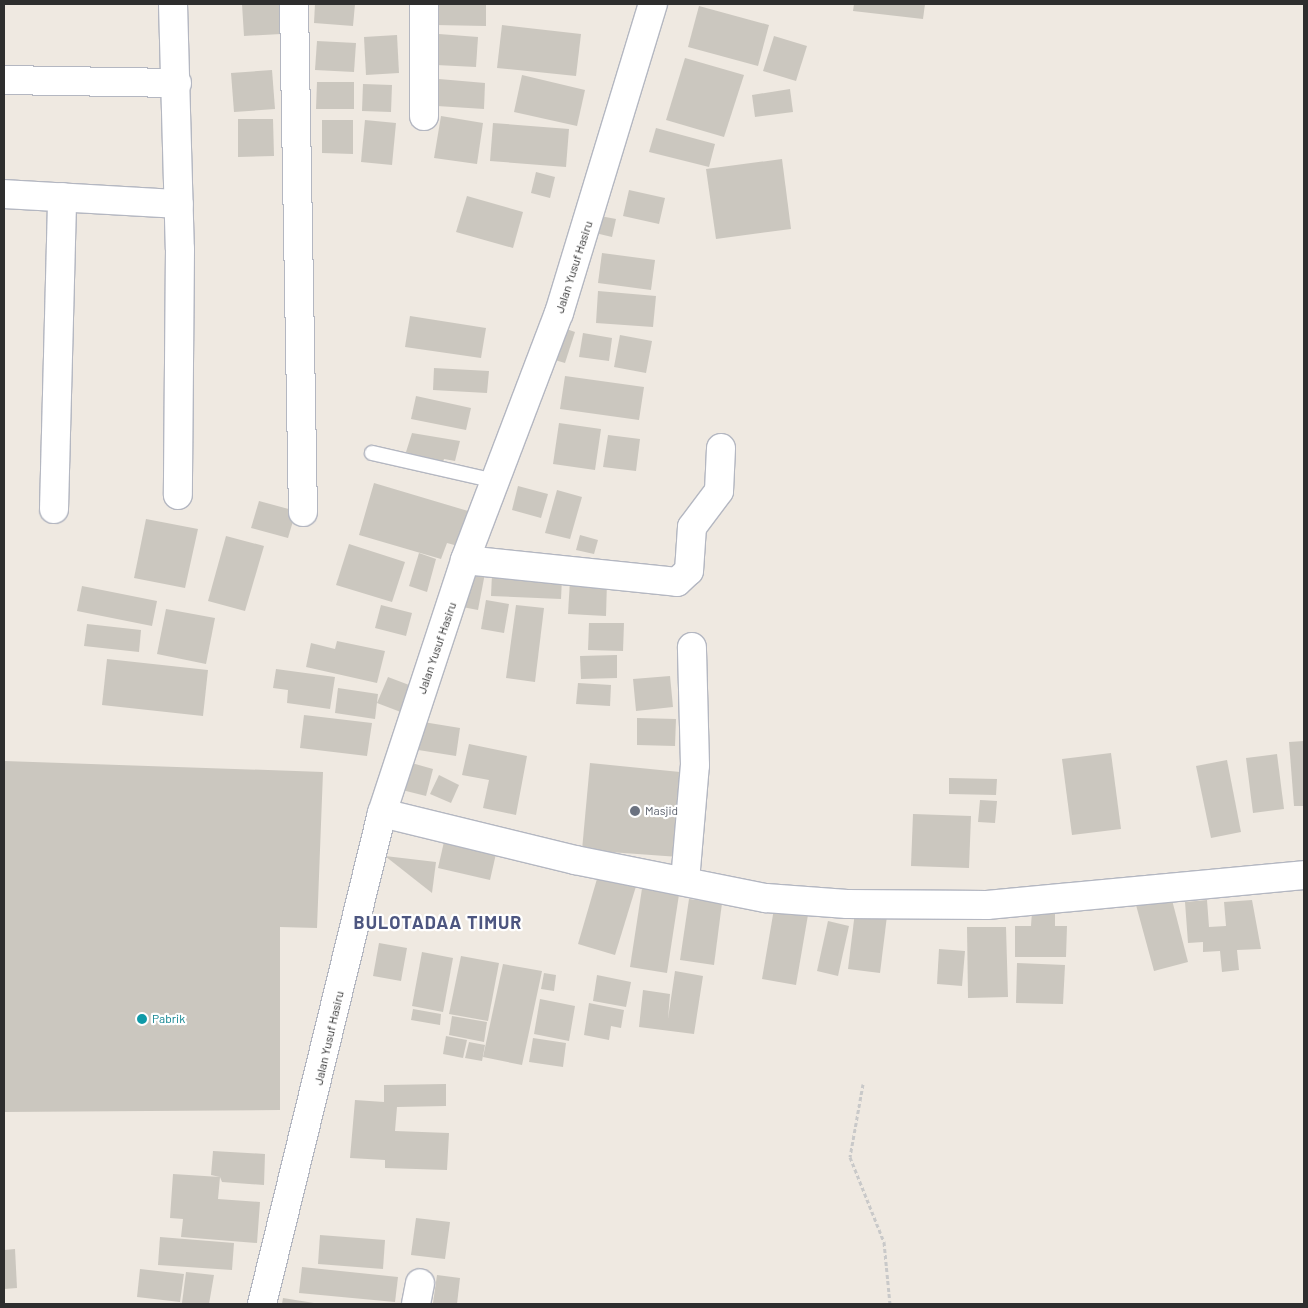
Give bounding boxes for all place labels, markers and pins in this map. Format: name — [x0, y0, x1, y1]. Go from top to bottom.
place label: Masjid — [645, 804, 678, 818]
marker: Masjid — [629, 805, 641, 817]
place label: Pabrik — [152, 1012, 185, 1026]
marker: Pabrik — [136, 1013, 148, 1025]

